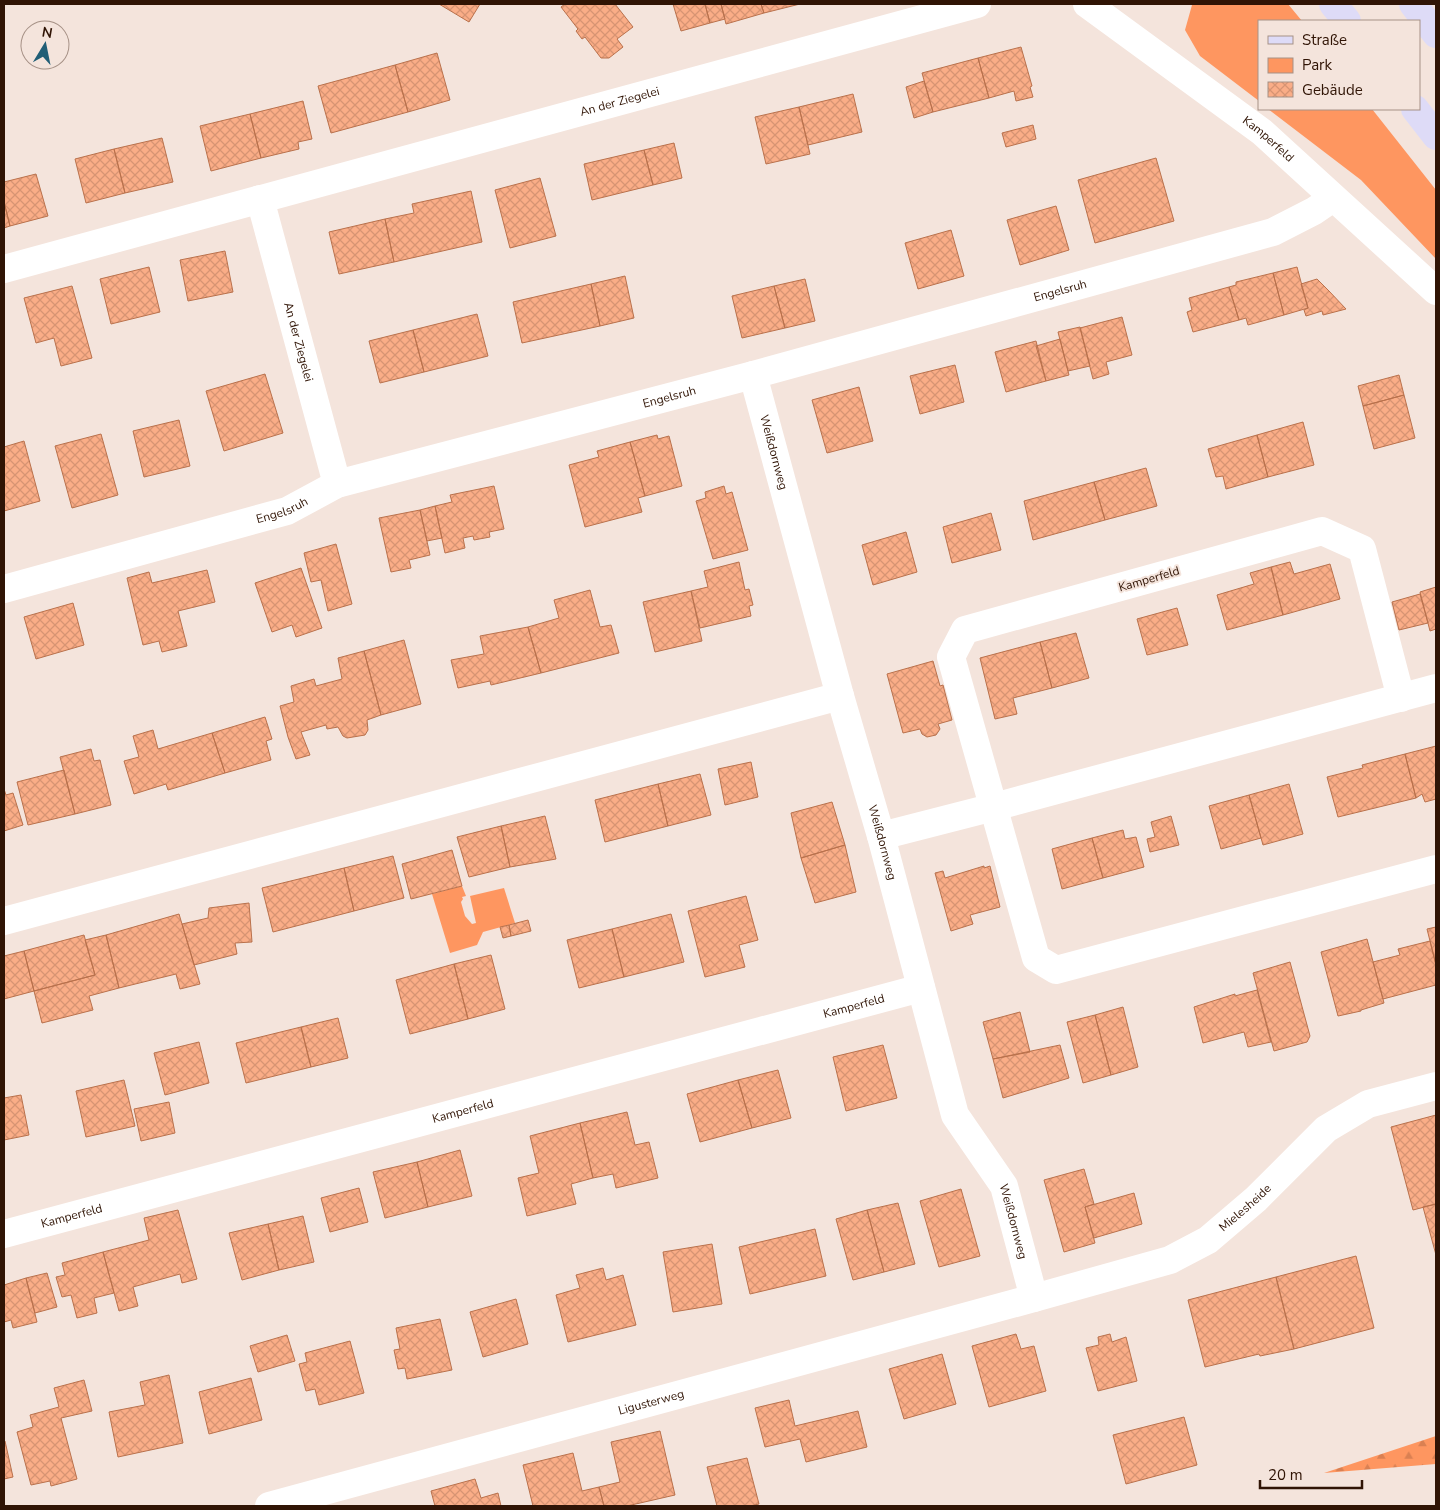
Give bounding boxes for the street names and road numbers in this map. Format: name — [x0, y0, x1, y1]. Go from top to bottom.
street label: An der Ziegelei — [578, 83, 661, 120]
street label: Kamperfeld — [1239, 112, 1297, 165]
street label: Engelsruh — [1032, 276, 1089, 305]
street label: An der Ziegelei — [280, 300, 317, 383]
street label: Engelsruh — [641, 382, 698, 412]
street label: Weißdornweg — [756, 413, 792, 492]
street label: Engelsruh — [254, 493, 311, 527]
street label: Kamperfeld — [1117, 563, 1181, 595]
street label: Weißdornweg — [864, 803, 900, 882]
street label: Kamperfeld — [821, 990, 886, 1022]
street label: Kamperfeld — [430, 1095, 495, 1127]
street label: Mielesheide — [1216, 1180, 1275, 1235]
street label: Weißdornweg — [996, 1182, 1031, 1261]
street label: Kamperfeld — [39, 1200, 104, 1232]
street label: Ligusterweg — [616, 1386, 686, 1419]

